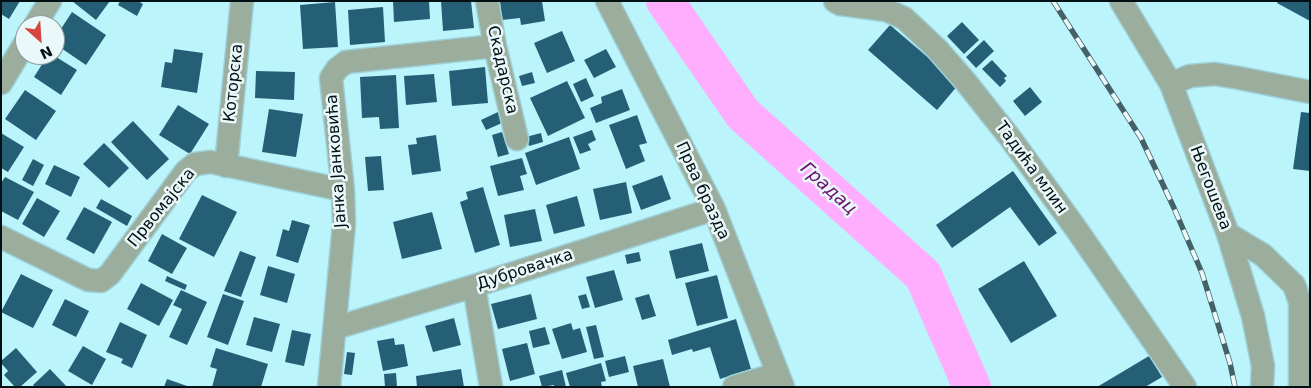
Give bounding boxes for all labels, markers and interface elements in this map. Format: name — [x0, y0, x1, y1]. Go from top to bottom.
north arrow — [15, 15, 65, 65]
street label: Скадарска — [483, 24, 521, 116]
text: N — [37, 43, 55, 62]
street label: Которска — [220, 43, 248, 123]
street label: Јанка Јанковића — [323, 93, 351, 229]
street label: Тадића млин — [991, 118, 1071, 218]
street label: Прва бразда — [671, 139, 733, 243]
street label: Његошева — [1185, 143, 1235, 233]
water label: Градац — [795, 158, 861, 220]
street label: Првомајска — [124, 165, 200, 251]
street label: Дубровачка — [475, 245, 575, 295]

